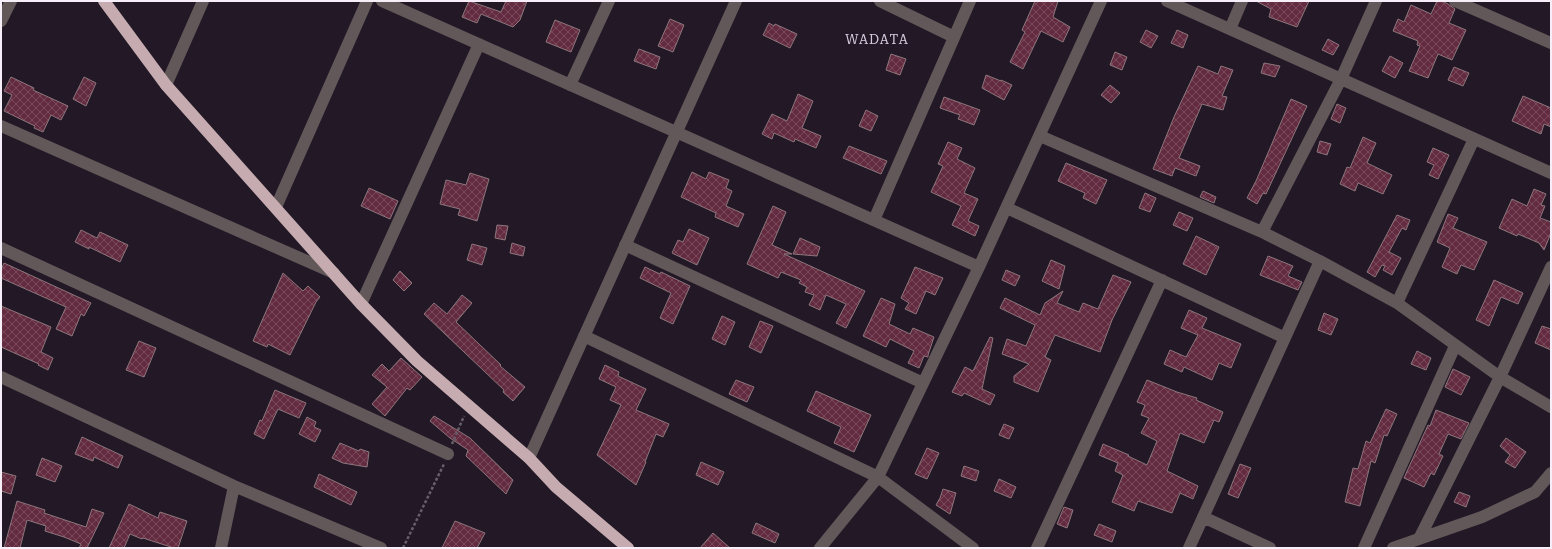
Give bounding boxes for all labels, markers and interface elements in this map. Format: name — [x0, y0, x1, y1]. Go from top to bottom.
district label: WADATA — [845, 32, 909, 47]

